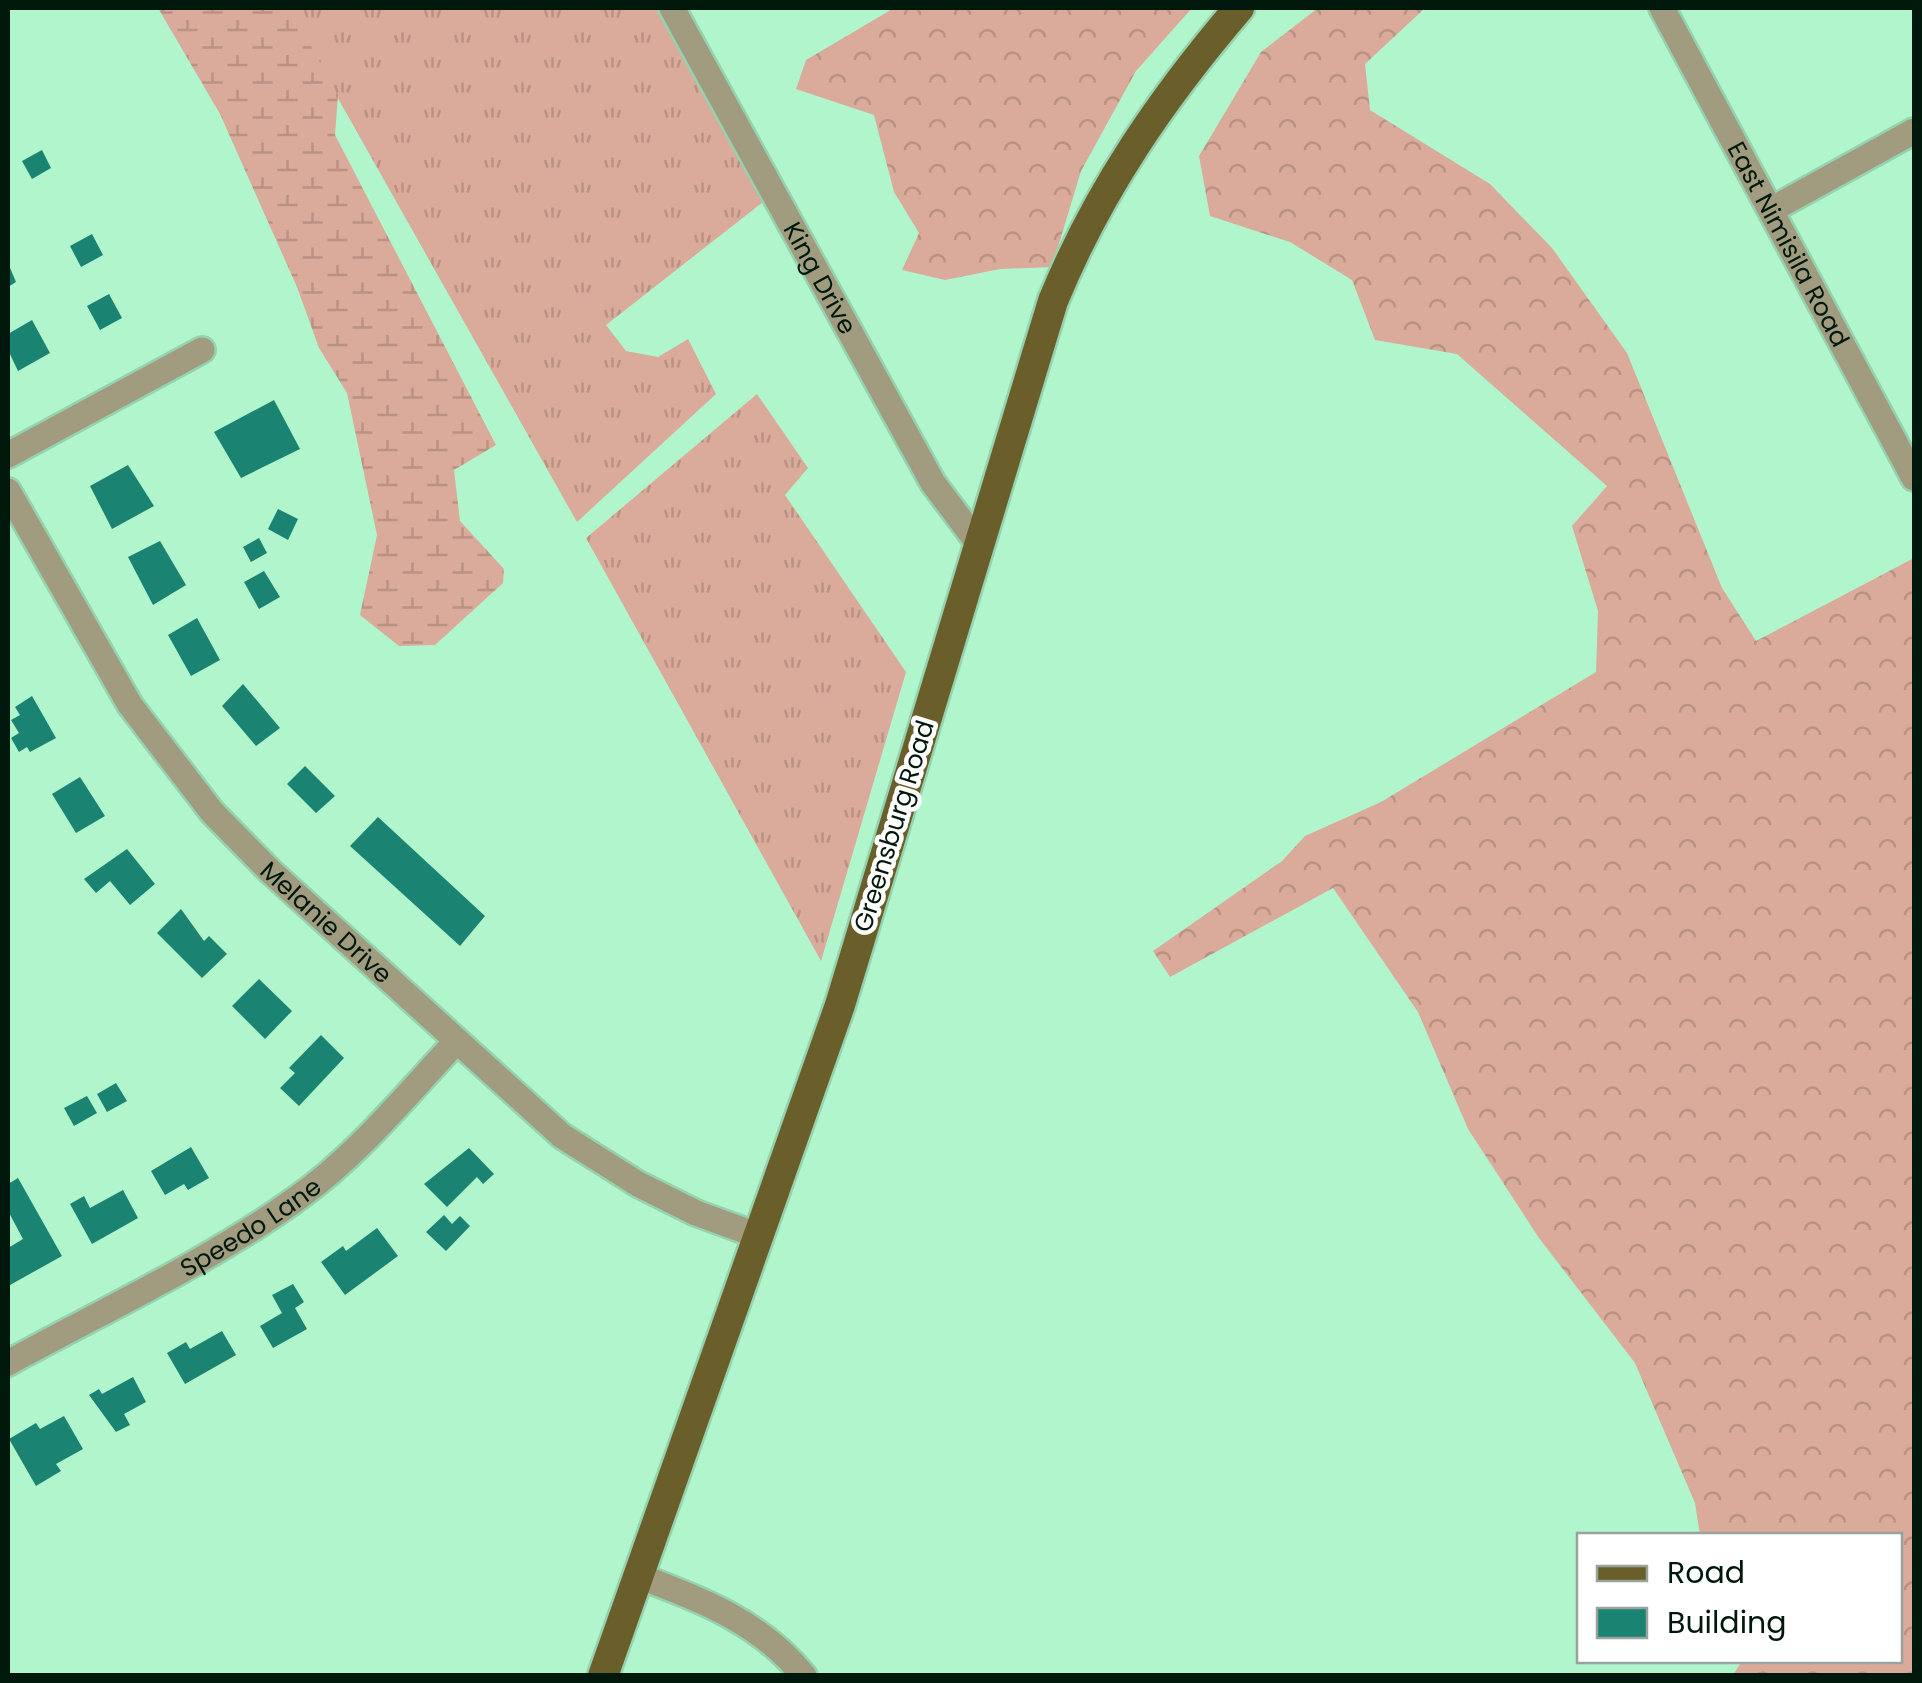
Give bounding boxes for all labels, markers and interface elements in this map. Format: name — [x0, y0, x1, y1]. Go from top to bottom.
street label: East Nimisila Road — [1719, 135, 1858, 353]
street label: King Drive — [775, 215, 865, 340]
street label: Greensburg Road — [845, 716, 943, 936]
street label: Melanie Drive — [253, 853, 400, 991]
street label: Speedo Lane — [173, 1169, 328, 1285]
legend — [1577, 1533, 1902, 1663]
text: Road — [1667, 1551, 1745, 1594]
text: Building — [1667, 1601, 1787, 1644]

